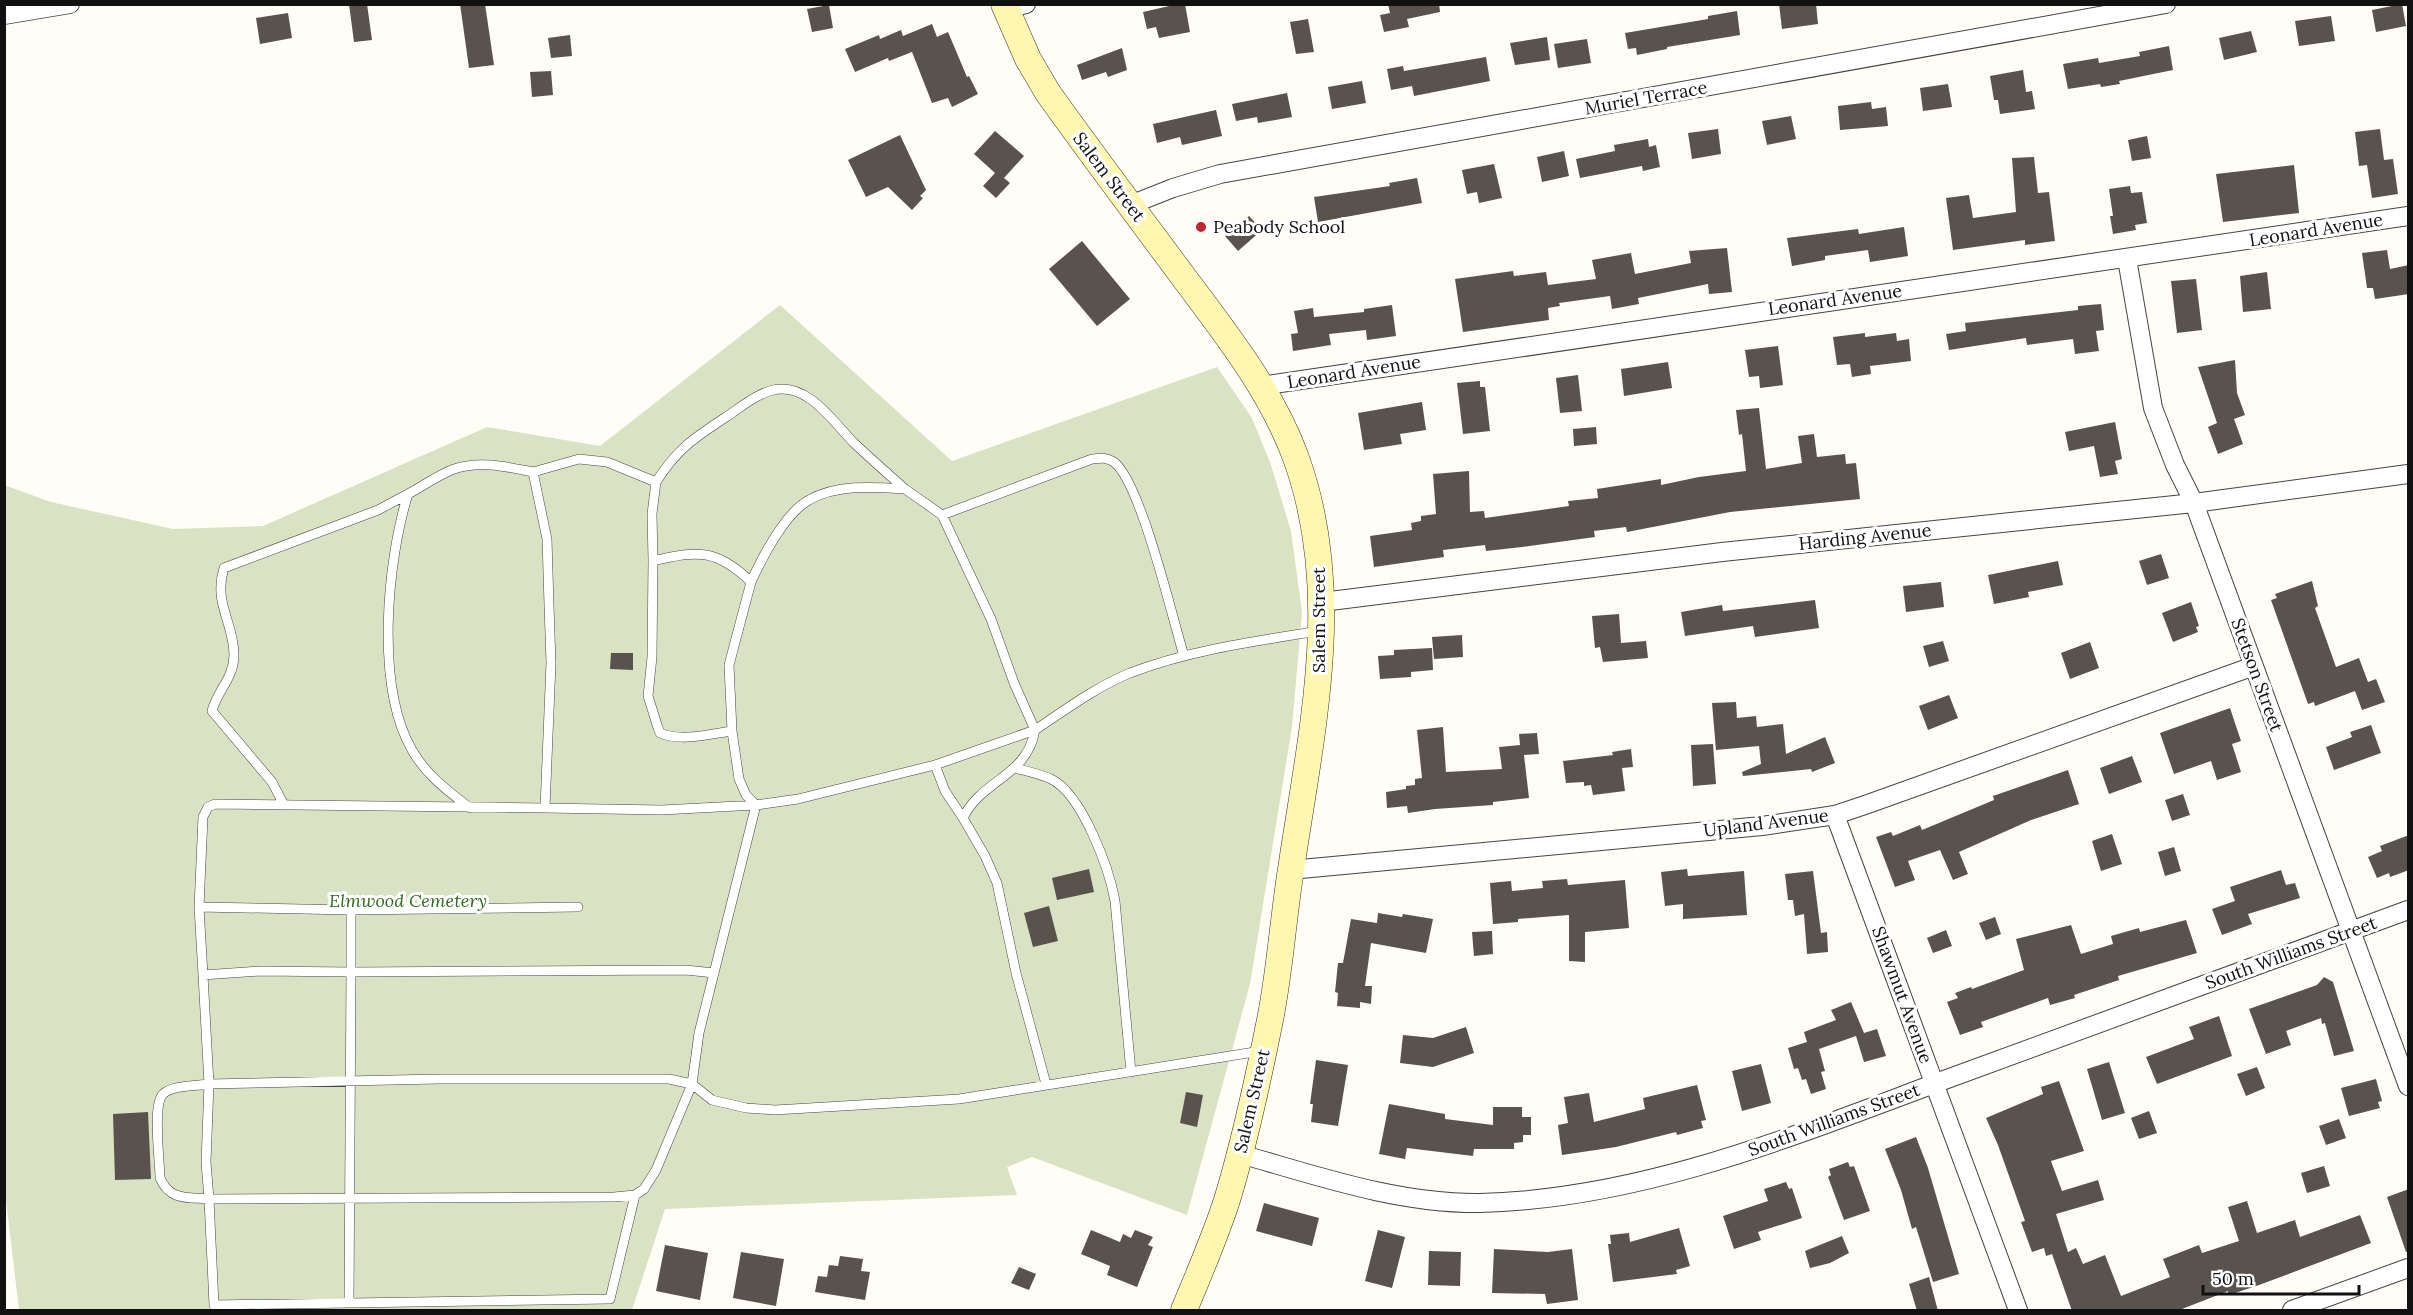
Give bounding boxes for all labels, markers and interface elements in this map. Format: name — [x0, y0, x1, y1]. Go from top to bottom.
street label: Muriel Terrace — [1583, 75, 1709, 120]
street label: Salem Street — [1068, 127, 1150, 226]
street label: Leonard Avenue — [2247, 208, 2385, 251]
place label: Peabody School — [1213, 215, 1345, 238]
marker: Peabody School — [1194, 220, 1208, 234]
street label: Leonard Avenue — [1766, 279, 1904, 320]
street label: Leonard Avenue — [1285, 350, 1423, 393]
street label: Harding Avenue — [1797, 518, 1933, 555]
street label: Salem Street — [1307, 567, 1330, 673]
street label: Stetson Street — [2226, 615, 2289, 735]
street label: Upland Avenue — [1702, 803, 1830, 842]
park label: Elmwood Cemetery — [329, 889, 487, 912]
street label: South Williams Street — [2202, 911, 2380, 994]
street label: Shawmut Avenue — [1867, 923, 1938, 1067]
street label: Salem Street — [1228, 1047, 1275, 1155]
street label: South Williams Street — [1745, 1078, 1923, 1161]
scale bar — [2203, 1258, 2359, 1296]
text: 50 m — [2212, 1267, 2254, 1290]

